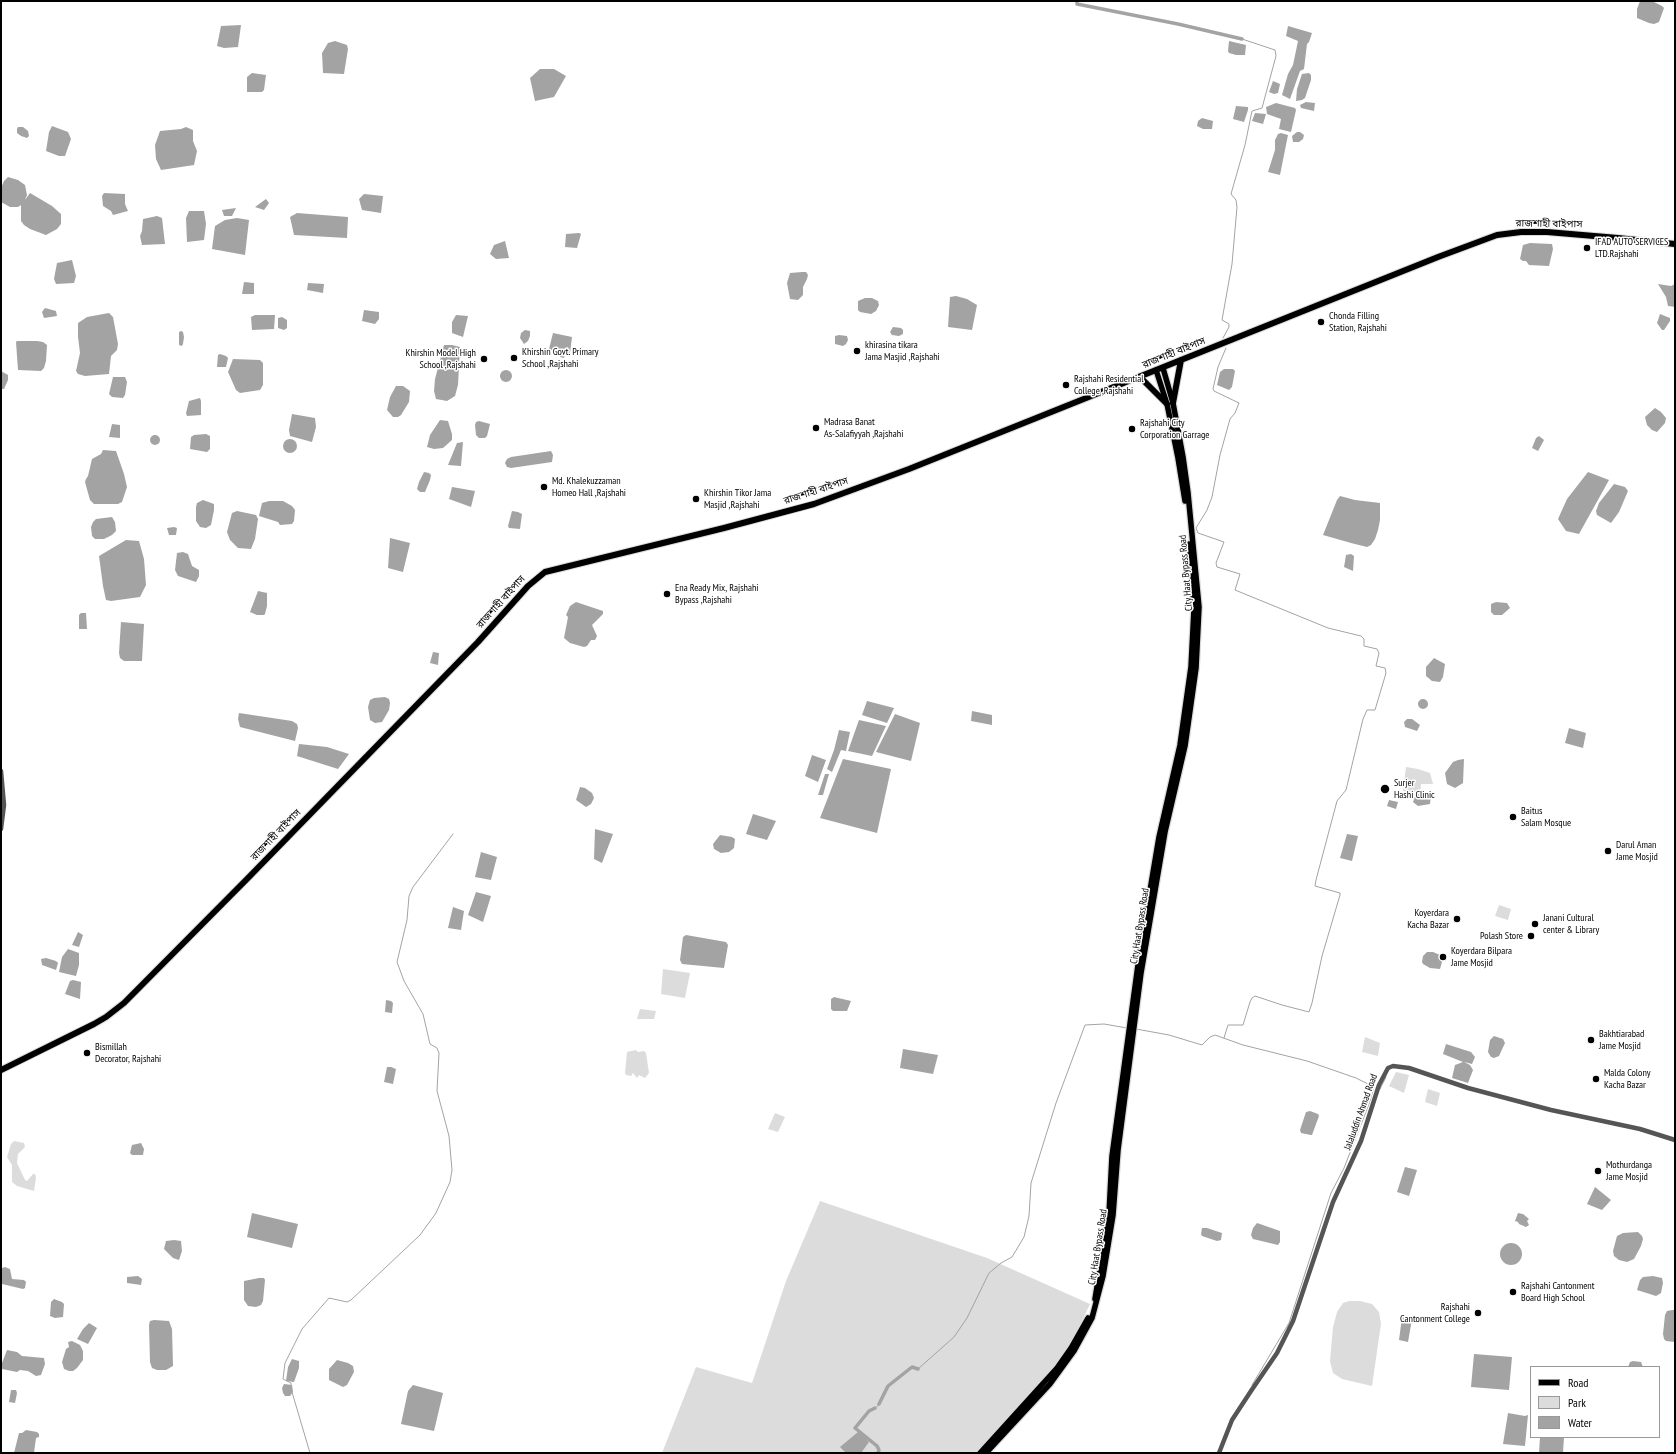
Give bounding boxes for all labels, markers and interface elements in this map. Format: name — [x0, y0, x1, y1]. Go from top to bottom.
street label: রাজশাহী বাইপাস — [1515, 217, 1583, 231]
place label: IFAD AUTO SERVICES LTD.Rajshahi — [1595, 236, 1668, 260]
marker: IFAD AUTO SERVICES LTD.Rajshahi — [1582, 243, 1592, 253]
place label: Chonda Filling Station, Rajshahi — [1329, 310, 1387, 334]
marker: Chonda Filling Station, Rajshahi — [1316, 317, 1326, 327]
street label: রাজশাহী বাইপাস — [1141, 335, 1207, 371]
place label: khirasina tikara Jama Masjid ,Rajshahi — [865, 339, 940, 362]
place label: Khirshin Govt. Primary School ,Rajshahi — [522, 346, 599, 370]
marker: khirasina tikara Jama Masjid ,Rajshahi — [852, 346, 862, 356]
place label: Khirshin Model High School ,Rajshahi — [405, 347, 476, 370]
marker: Khirshin Govt. Primary School ,Rajshahi — [509, 353, 519, 363]
marker: Khirshin Model High School ,Rajshahi — [479, 354, 489, 364]
place label: Rajshahi Residential College ,Rajshahi — [1074, 373, 1144, 396]
marker: Rajshahi Residential College ,Rajshahi — [1061, 380, 1071, 390]
place label: Madrasa Banat As-Salafiyyah ,Rajshahi — [824, 416, 903, 440]
place label: Rajshahi City Corporation Garrage — [1140, 417, 1209, 440]
marker: Madrasa Banat As-Salafiyyah ,Rajshahi — [811, 423, 821, 433]
marker: Rajshahi City Corporation Garrage — [1127, 424, 1137, 434]
place label: Md. Khalekuzzaman Homeo Hall ,Rajshahi — [552, 475, 626, 498]
street label: রাজশাহী বাইপাস — [782, 475, 850, 507]
marker: Md. Khalekuzzaman Homeo Hall ,Rajshahi — [539, 482, 549, 492]
place label: Khirshin Tikor Jama Masjid ,Rajshahi — [704, 487, 771, 510]
marker: Khirshin Tikor Jama Masjid ,Rajshahi — [691, 494, 701, 504]
street label: City Haat Bypass Road — [1177, 534, 1195, 612]
street label: রাজশাহী বাইপাস — [474, 573, 528, 631]
place label: Ena Ready Mix, Rajshahi Bypass ,Rajshahi — [675, 582, 758, 606]
marker: Ena Ready Mix, Rajshahi Bypass ,Rajshahi — [662, 589, 672, 599]
place label: Surjer Hashi Clinic — [1394, 777, 1435, 800]
marker: Surjer Hashi Clinic — [1379, 783, 1391, 795]
place label: Baitus Salam Mosque — [1521, 805, 1571, 828]
street label: রাজশাহী বাইপাস — [248, 807, 304, 863]
marker: Baitus Salam Mosque — [1508, 812, 1518, 822]
place label: Darul Aman Jame Mosjid — [1616, 839, 1658, 862]
marker: Darul Aman Jame Mosjid — [1603, 846, 1613, 856]
street label: City Haat Bypass Road — [1128, 887, 1152, 965]
place label: Koyerdara Kacha Bazar — [1407, 907, 1449, 930]
place label: Janani Cultural center & Library — [1543, 912, 1599, 936]
marker: Koyerdara Kacha Bazar — [1452, 914, 1462, 924]
marker: Janani Cultural center & Library — [1530, 919, 1540, 929]
place label: Polash Store — [1480, 930, 1523, 942]
marker: Polash Store — [1526, 931, 1536, 941]
place label: Koyerdara Bilpara Jame Mosjid — [1451, 945, 1512, 968]
marker: Koyerdara Bilpara Jame Mosjid — [1438, 952, 1448, 962]
place label: Bakhtiarabad Jame Mosjid — [1599, 1028, 1644, 1052]
marker: Bakhtiarabad Jame Mosjid — [1586, 1035, 1596, 1045]
place label: Bismillah Decorator, Rajshahi — [95, 1041, 161, 1064]
marker: Bismillah Decorator, Rajshahi — [82, 1048, 92, 1058]
place label: Malda Colony Kacha Bazar — [1604, 1067, 1651, 1090]
street label: Jalaluddin Ahmad Road — [1342, 1072, 1380, 1152]
marker: Malda Colony Kacha Bazar — [1591, 1074, 1601, 1084]
place label: Mothurdanga Jame Mosjid — [1606, 1159, 1652, 1182]
marker: Mothurdanga Jame Mosjid — [1593, 1166, 1603, 1176]
street label: City Haat Bypass Road — [1086, 1208, 1110, 1286]
place label: Rajshahi Cantonment Board High School — [1521, 1280, 1594, 1304]
marker: Rajshahi Cantonment Board High School — [1508, 1287, 1518, 1297]
place label: Rajshahi Cantonment College — [1400, 1301, 1470, 1324]
marker: Rajshahi Cantonment College — [1473, 1308, 1483, 1318]
legend — [1530, 1366, 1660, 1438]
text: Road — [1568, 1375, 1588, 1390]
text: Park — [1568, 1395, 1586, 1410]
text: Water — [1568, 1415, 1592, 1430]

